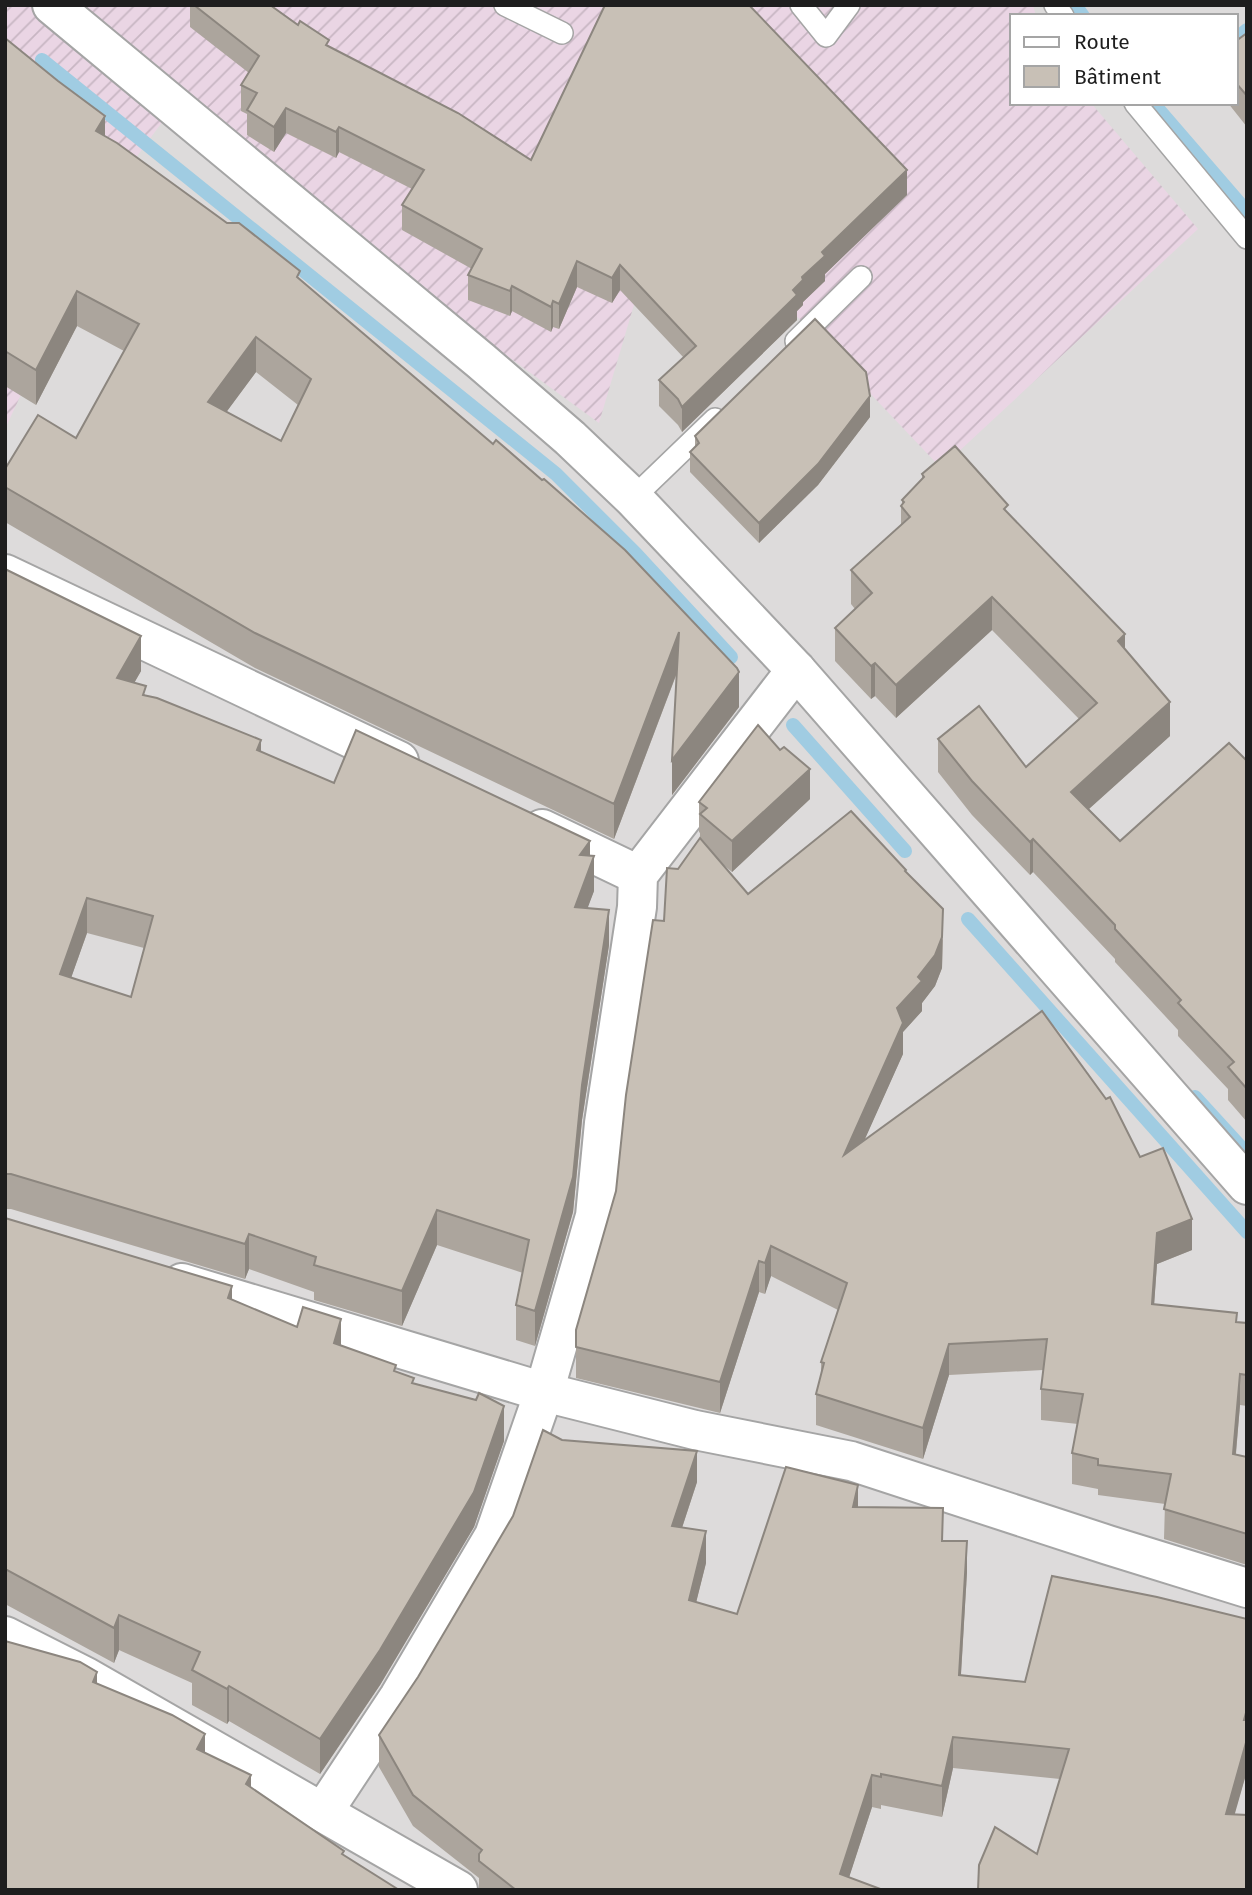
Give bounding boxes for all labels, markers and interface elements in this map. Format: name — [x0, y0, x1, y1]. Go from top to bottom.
legend — [1010, 14, 1238, 105]
text: Route — [1074, 29, 1130, 55]
text: Bâtiment — [1074, 64, 1161, 90]

